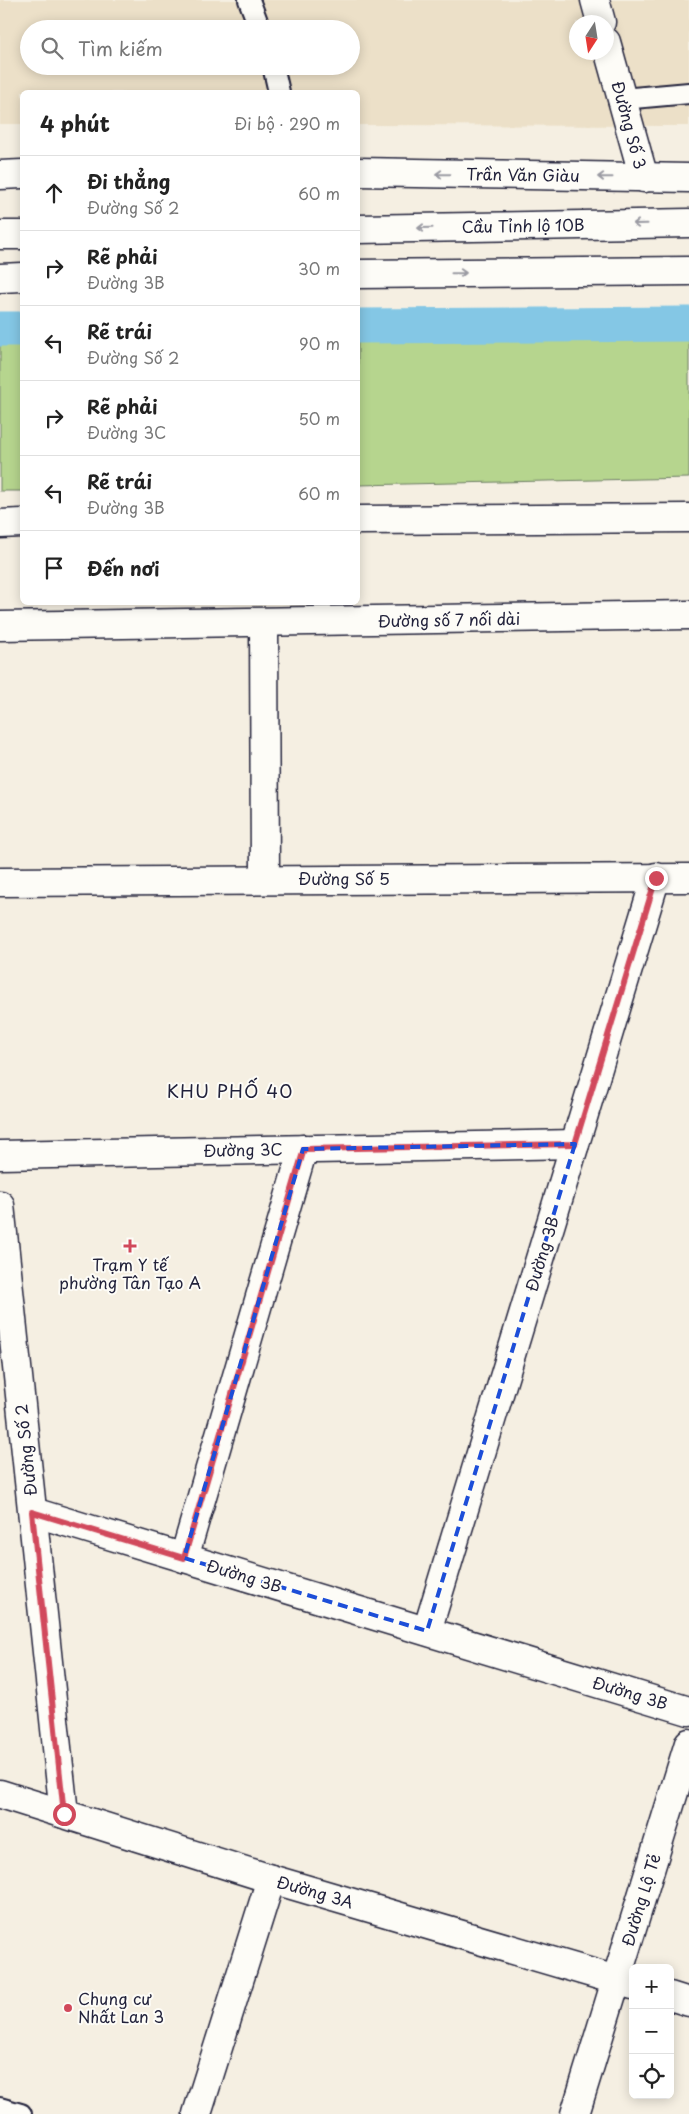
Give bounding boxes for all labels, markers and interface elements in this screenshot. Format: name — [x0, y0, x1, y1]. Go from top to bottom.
north arrow — [569, 15, 614, 60]
search box — [20, 20, 360, 75]
icon: search — [38, 34, 66, 62]
text: Tìm kiếm — [78, 34, 163, 62]
street label: Đường Số 3 — [607, 78, 653, 171]
text: 4 phút — [40, 107, 110, 139]
text: Đi bộ · 290 m — [234, 111, 340, 135]
street label: Trần Văn Giàu — [466, 161, 580, 187]
text: Đi thẳng — [87, 167, 170, 195]
one-way arrow — [435, 169, 451, 178]
one-way arrow — [598, 172, 614, 182]
icon: ahead — [40, 179, 68, 207]
text: 60 m — [298, 181, 340, 205]
text: Đường Số 2 — [87, 195, 179, 219]
street label: Cầu Tỉnh lộ 10B — [461, 212, 585, 238]
one-way arrow — [633, 219, 649, 229]
one-way arrow — [418, 223, 434, 233]
text: Rẽ phải — [87, 242, 158, 270]
icon: right — [40, 254, 68, 282]
text: 30 m — [298, 256, 340, 280]
one-way arrow — [450, 268, 466, 278]
text: Đường 3B — [87, 270, 165, 294]
text: Rẽ trái — [87, 317, 152, 345]
icon: left — [40, 329, 68, 357]
text: 90 m — [299, 331, 340, 355]
text: Đường Số 2 — [87, 345, 179, 369]
text: Rẽ phải — [87, 392, 158, 420]
icon: right — [40, 404, 68, 432]
text: 50 m — [299, 406, 340, 430]
text: Đường 3C — [87, 420, 166, 444]
text: Rẽ trái — [87, 467, 152, 495]
icon: left — [40, 479, 68, 507]
text: 60 m — [298, 481, 340, 505]
text: Đường 3B — [87, 495, 165, 519]
icon: arrive — [40, 554, 68, 582]
text: Đến nơi — [87, 554, 160, 582]
street label: Đường số 7 nối dài — [378, 606, 520, 632]
street label: Đường Số 5 — [298, 866, 390, 890]
route end — [645, 867, 668, 890]
district label: KHU PHỐ 40 — [167, 1077, 293, 1104]
street label: Đường 3C — [203, 1136, 283, 1162]
street label: Đường 3B — [518, 1213, 564, 1294]
marker: Trạm Y tế phường Tân Tạo A — [123, 1239, 137, 1253]
place label: Trạm Y tế phường Tân Tạo A — [59, 1252, 201, 1294]
street label: Đường Số 2 — [8, 1403, 42, 1497]
street label: Đường 3B — [204, 1552, 285, 1598]
street label: Đường 3B — [590, 1669, 671, 1715]
route start — [53, 1803, 76, 1826]
street label: Đường Lộ Tẻ — [615, 1850, 666, 1949]
street label: Đường 3A — [274, 1869, 357, 1914]
map controls — [629, 1964, 674, 2099]
button: + — [629, 1964, 674, 2009]
place label: Chung cư Nhất Lan 3 — [78, 1986, 164, 2028]
marker: Chung cư Nhất Lan 3 — [62, 2002, 74, 2014]
button: − — [629, 2009, 674, 2054]
button: locate — [629, 2054, 674, 2099]

